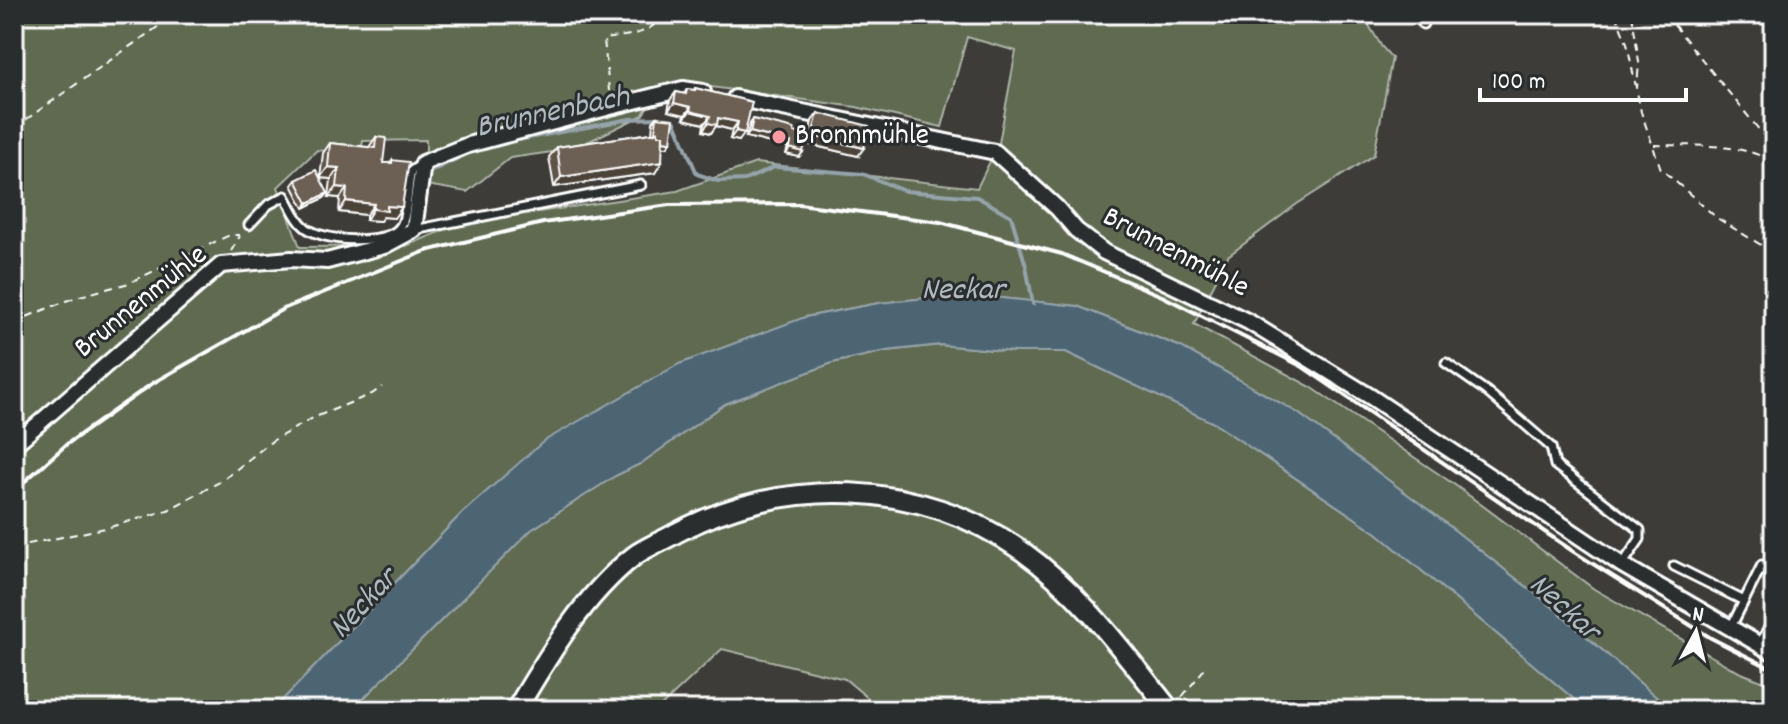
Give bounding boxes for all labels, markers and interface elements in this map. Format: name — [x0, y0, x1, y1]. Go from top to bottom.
scale bar — [1480, 52, 1686, 102]
text: 100 m — [1492, 66, 1545, 100]
water label: Brunnenbach — [472, 75, 635, 153]
place label: Bronnmühle — [795, 116, 929, 159]
marker: Bronnmühle — [770, 128, 788, 146]
street label: Brunnenmühle — [1094, 197, 1256, 311]
street label: Brunnenmühle — [66, 236, 218, 370]
water label: Neckar — [922, 269, 1007, 315]
water label: Neckar — [320, 557, 412, 651]
water label: Neckar — [1517, 564, 1611, 656]
north arrow — [1656, 592, 1736, 672]
text: N — [1691, 600, 1705, 632]

